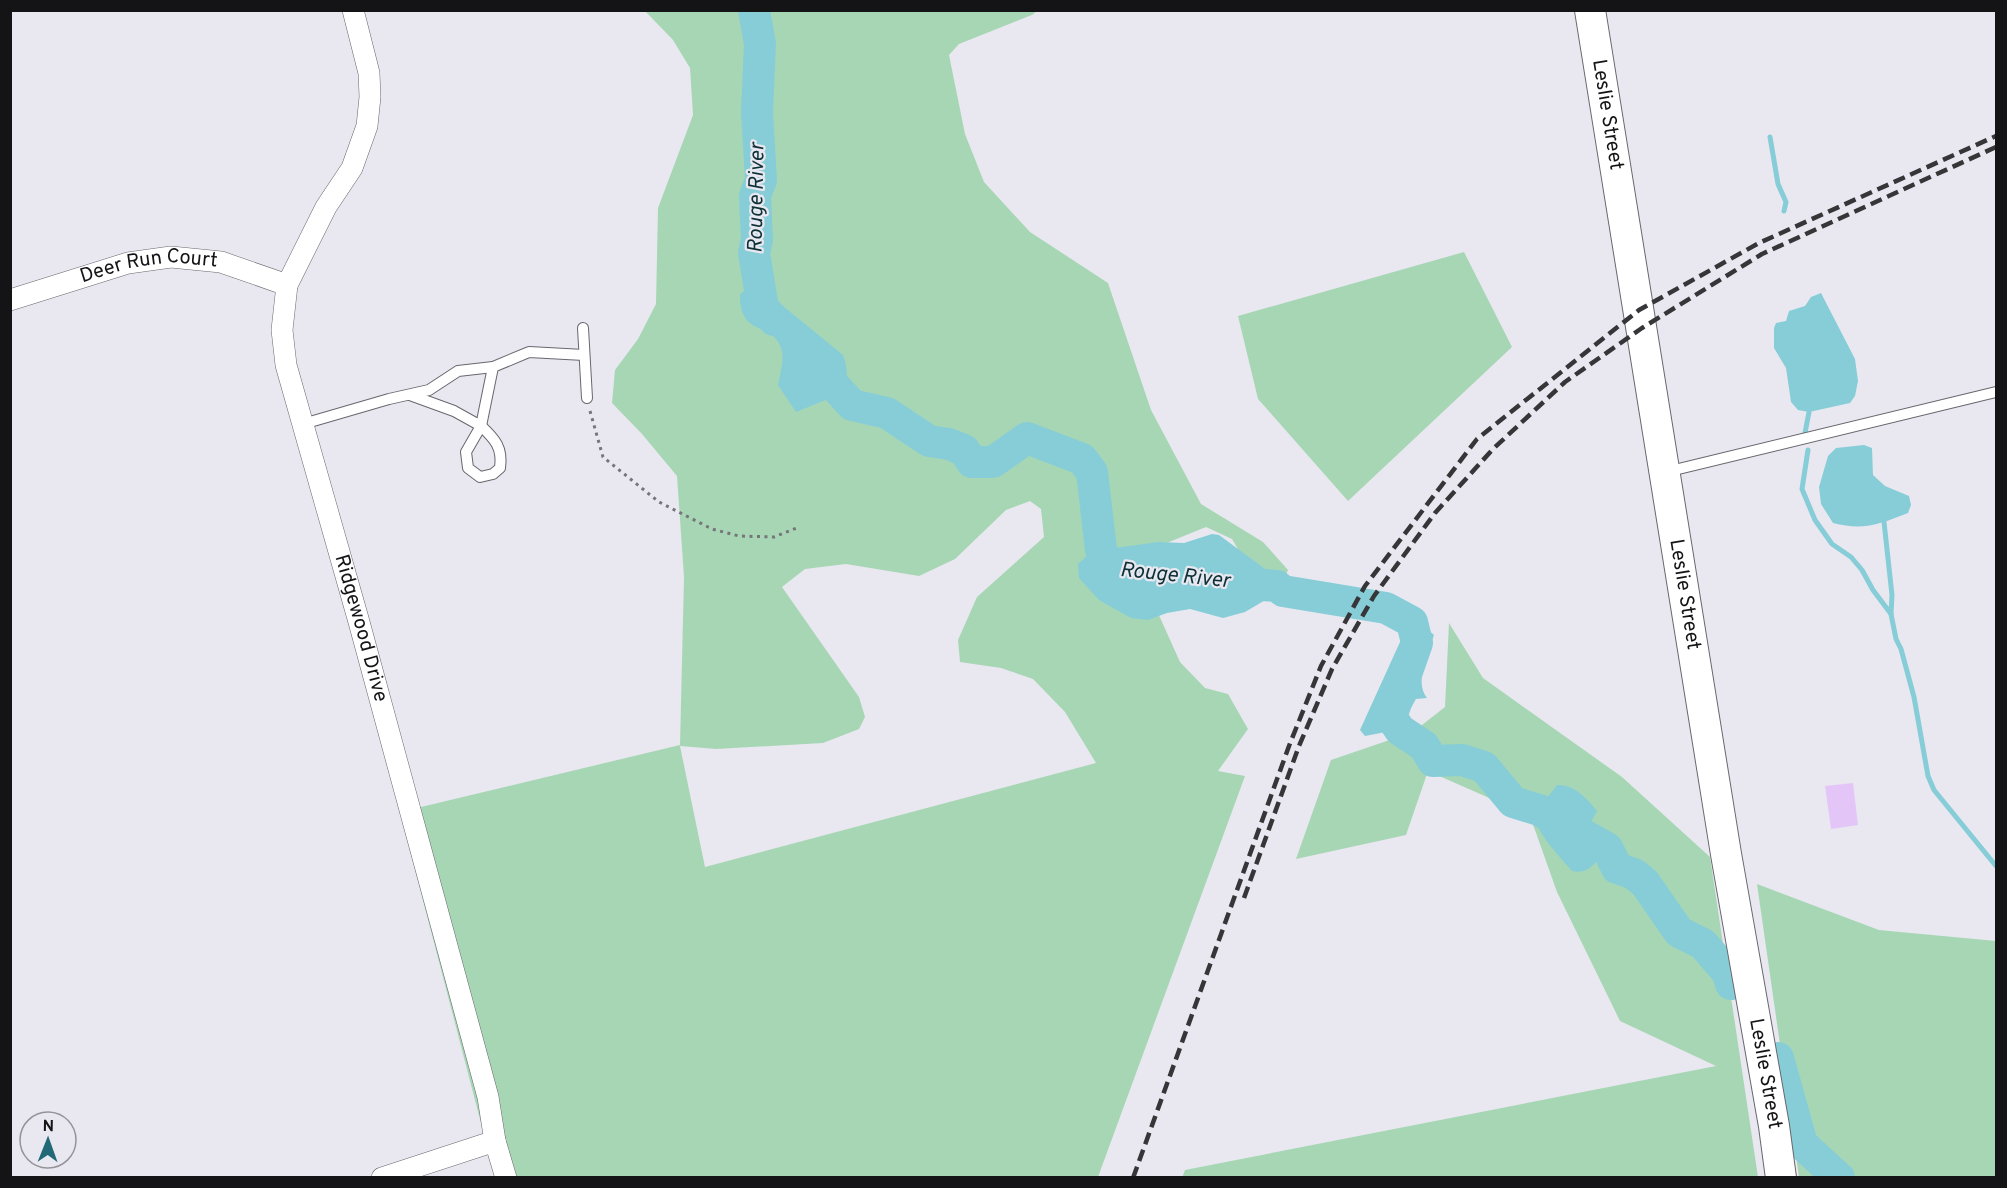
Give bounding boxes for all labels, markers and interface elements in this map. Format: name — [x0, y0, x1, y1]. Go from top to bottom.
street label: Leslie Street — [1585, 57, 1629, 172]
water label: Rouge River — [743, 141, 771, 253]
street label: Deer Run Court — [77, 244, 219, 290]
street label: Leslie Street — [1662, 537, 1706, 652]
street label: Ridgewood Drive — [328, 552, 393, 705]
water label: Rouge River — [1119, 557, 1233, 595]
street label: Leslie Street — [1742, 1016, 1787, 1131]
north arrow — [18, 1110, 78, 1170]
text: N — [42, 1117, 54, 1137]

